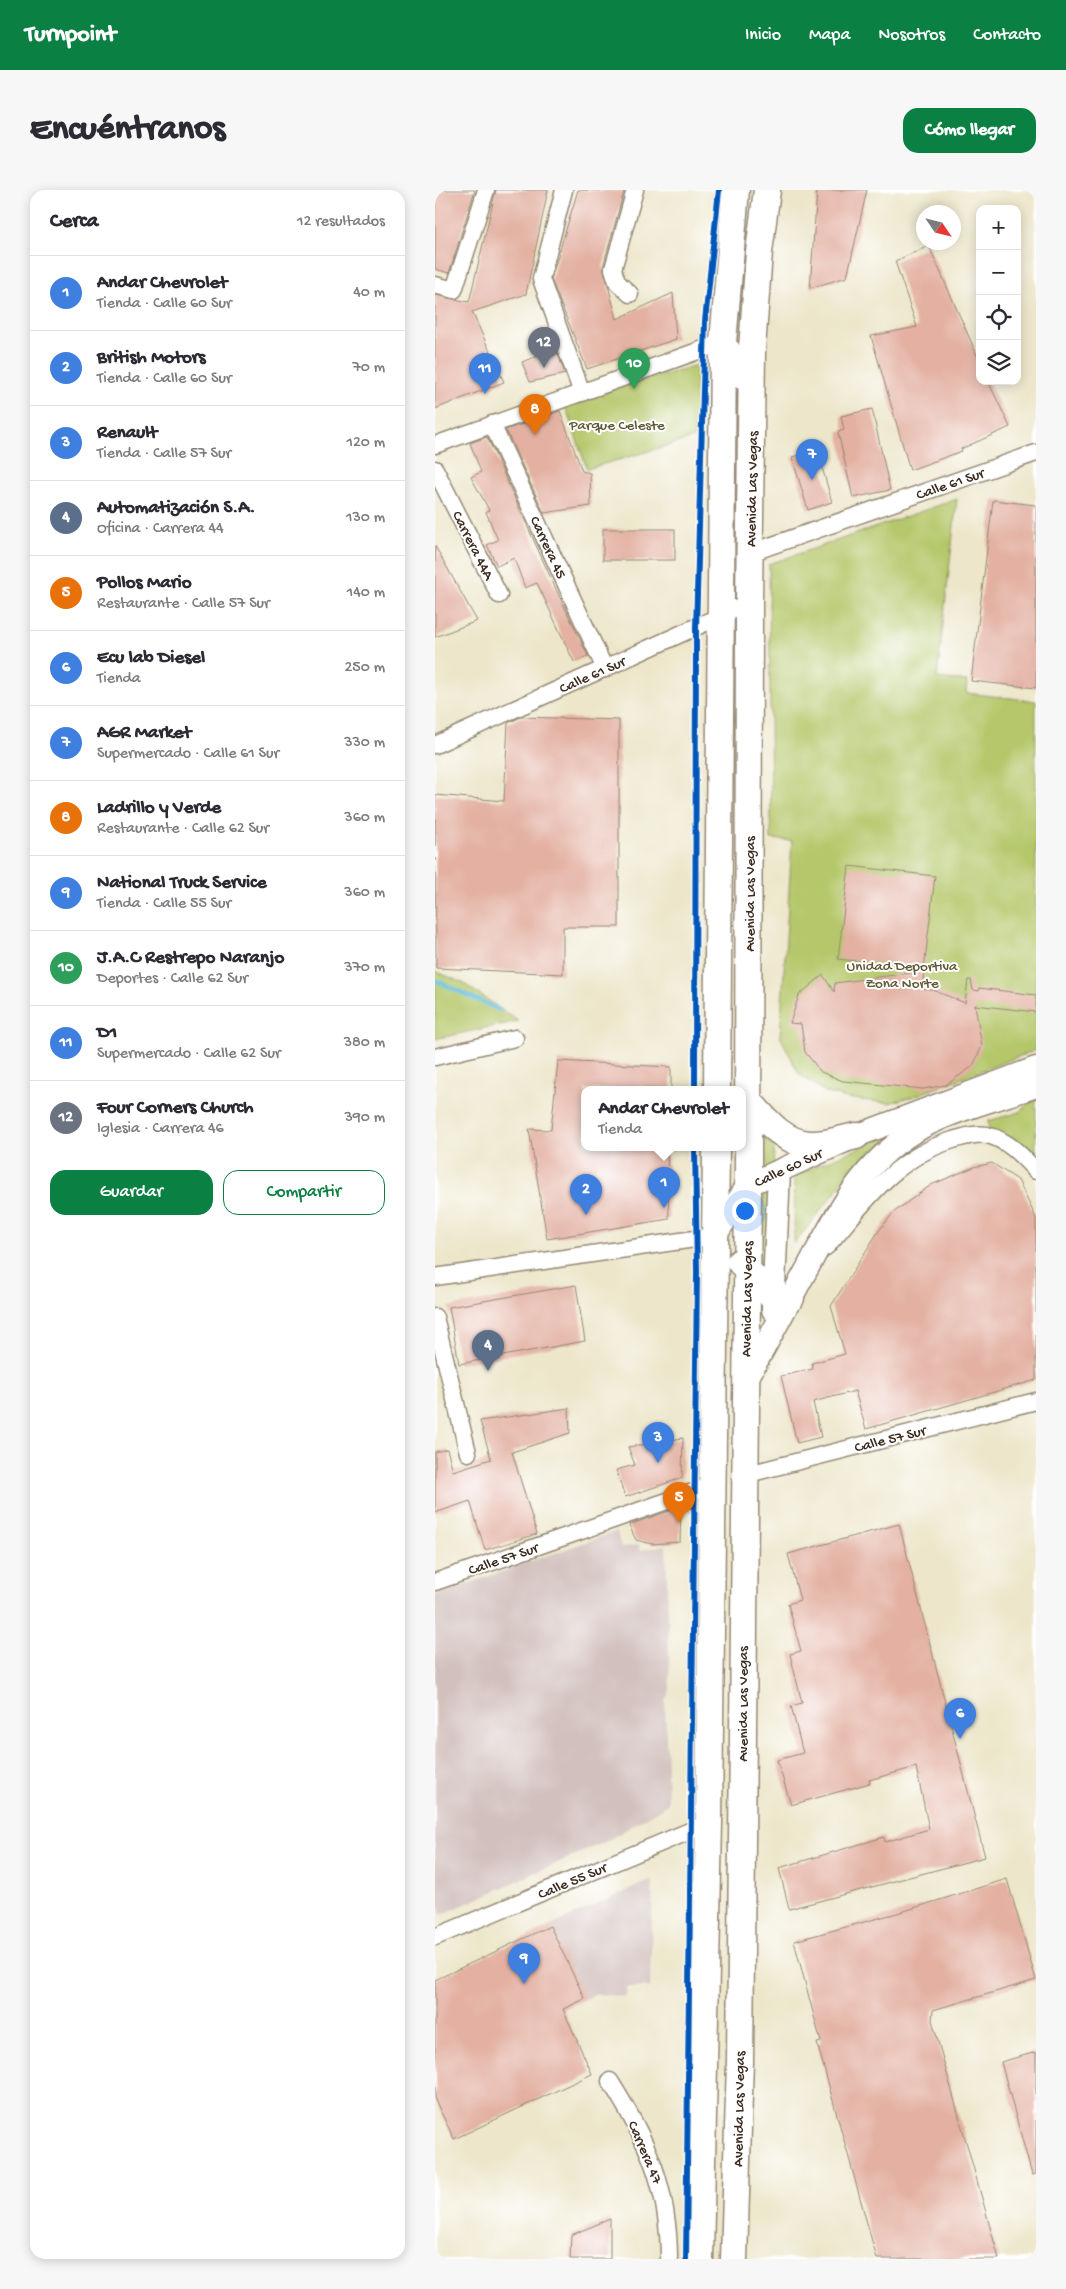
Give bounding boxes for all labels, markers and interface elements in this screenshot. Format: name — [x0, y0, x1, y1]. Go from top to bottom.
text: Turnpoint — [25, 21, 116, 50]
text: Inicio — [745, 25, 781, 46]
text: Mapa — [809, 25, 850, 46]
text: Nosotros — [878, 25, 945, 46]
text: Contacto — [973, 25, 1041, 46]
button: Cómo llegar — [903, 108, 1036, 153]
text: Encuéntranos — [30, 110, 225, 151]
north arrow — [916, 205, 961, 250]
map controls — [976, 205, 1021, 385]
button: + — [976, 205, 1021, 250]
text: Cerca — [50, 210, 98, 235]
text: 12 resultados — [297, 213, 385, 232]
button: − — [976, 250, 1021, 295]
text: Andar Chevrolet — [97, 272, 227, 295]
text: 1 — [63, 284, 69, 303]
text: 40 m — [353, 284, 385, 303]
text: Tienda · Calle 60 Sur — [97, 295, 232, 314]
button: locate — [976, 295, 1021, 340]
pin: 12 — [528, 327, 560, 368]
button: layers — [976, 340, 1021, 385]
text: British Motors — [97, 347, 206, 370]
pin: 10 — [618, 348, 650, 389]
pin: 11 — [469, 353, 501, 394]
text: 2 — [62, 359, 70, 378]
text: 70 m — [352, 359, 385, 378]
text: Tienda · Calle 60 Sur — [97, 370, 232, 389]
pin: 8 — [519, 394, 551, 435]
park label: Parque Celeste — [568, 417, 665, 435]
text: Renault — [97, 422, 157, 445]
street label: Avenida Las Vegas — [743, 431, 763, 547]
text: 3 — [62, 434, 70, 453]
text: 120 m — [346, 434, 385, 453]
pin: 7 — [796, 439, 828, 480]
text: Tienda · Calle 57 Sur — [97, 445, 231, 464]
street label: Calle 61 Sur — [914, 464, 989, 505]
text: Automatización S.A. — [97, 497, 256, 520]
street label: Carrera 44A — [447, 508, 498, 584]
text: 4 — [62, 509, 70, 528]
text: 130 m — [346, 509, 385, 528]
street label: Carrera 45 — [525, 514, 570, 582]
text: Oficina · Carrera 44 — [97, 520, 224, 539]
text: Pollos Mario — [97, 572, 192, 595]
text: 5 — [62, 584, 70, 603]
text: 140 m — [347, 584, 385, 603]
text: Restaurante · Calle 57 Sur — [97, 595, 270, 614]
text: Ecu lab Diesel — [97, 647, 205, 670]
street label: Calle 61 Sur — [557, 653, 630, 698]
text: 6 — [62, 659, 70, 678]
text: 250 m — [345, 659, 385, 678]
text: Tienda — [97, 670, 141, 689]
text: AGR Market — [97, 722, 191, 745]
text: 7 — [62, 734, 70, 753]
text: 330 m — [344, 734, 385, 753]
text: Supermercado · Calle 61 Sur — [97, 745, 279, 764]
text: Ladrillo y Verde — [97, 797, 221, 820]
text: 8 — [62, 809, 70, 828]
text: 360 m — [344, 809, 385, 828]
text: Restaurante · Calle 62 Sur — [97, 820, 269, 839]
street label: Avenida Las Vegas — [742, 836, 760, 952]
text: National Truck Service — [97, 872, 266, 895]
text: 9 — [62, 884, 70, 903]
text: 360 m — [344, 884, 385, 903]
text: Tienda · Calle 55 Sur — [97, 895, 231, 914]
text: J.A.C Restrepo Naranjo — [97, 947, 284, 970]
park label: Unidad Deportiva Zona Norte — [847, 958, 958, 993]
text: 10 — [58, 959, 74, 978]
text: 370 m — [344, 959, 385, 978]
text: Deportes · Calle 62 Sur — [97, 970, 248, 989]
text: D1 — [97, 1022, 117, 1045]
text: 11 — [60, 1034, 72, 1053]
text: 380 m — [344, 1034, 385, 1053]
text: Supermercado · Calle 62 Sur — [97, 1045, 281, 1064]
popup — [581, 1086, 746, 1151]
text: Four Corners Church — [97, 1097, 253, 1120]
text: Andar Chevrolet — [598, 1098, 729, 1121]
text: 12 — [59, 1109, 73, 1128]
text: 390 m — [344, 1109, 385, 1128]
text: Iglesia · Carrera 46 — [97, 1120, 224, 1139]
text: Tienda — [598, 1121, 642, 1140]
street label: Calle 60 Sur — [752, 1144, 827, 1192]
pin: 1 — [648, 1167, 680, 1208]
button: Guardar — [50, 1170, 213, 1215]
button: Compartir — [223, 1170, 385, 1215]
pin: 2 — [570, 1174, 602, 1215]
your location — [732, 1198, 758, 1224]
street label: Avenida Las Vegas — [738, 1241, 758, 1357]
pin: 4 — [472, 1330, 504, 1371]
pin: 3 — [642, 1422, 674, 1463]
street label: Calle 57 Sur — [853, 1422, 930, 1457]
pin: 5 — [663, 1482, 695, 1523]
street label: Calle 57 Sur — [466, 1539, 543, 1580]
street label: Avenida Las Vegas — [735, 1646, 753, 1762]
pin: 6 — [944, 1698, 976, 1739]
street label: Calle 55 Sur — [536, 1859, 611, 1904]
pin: 9 — [508, 1943, 540, 1984]
street label: Avenida Las Vegas — [730, 2051, 750, 2167]
street label: Carrera 47 — [623, 2118, 666, 2188]

